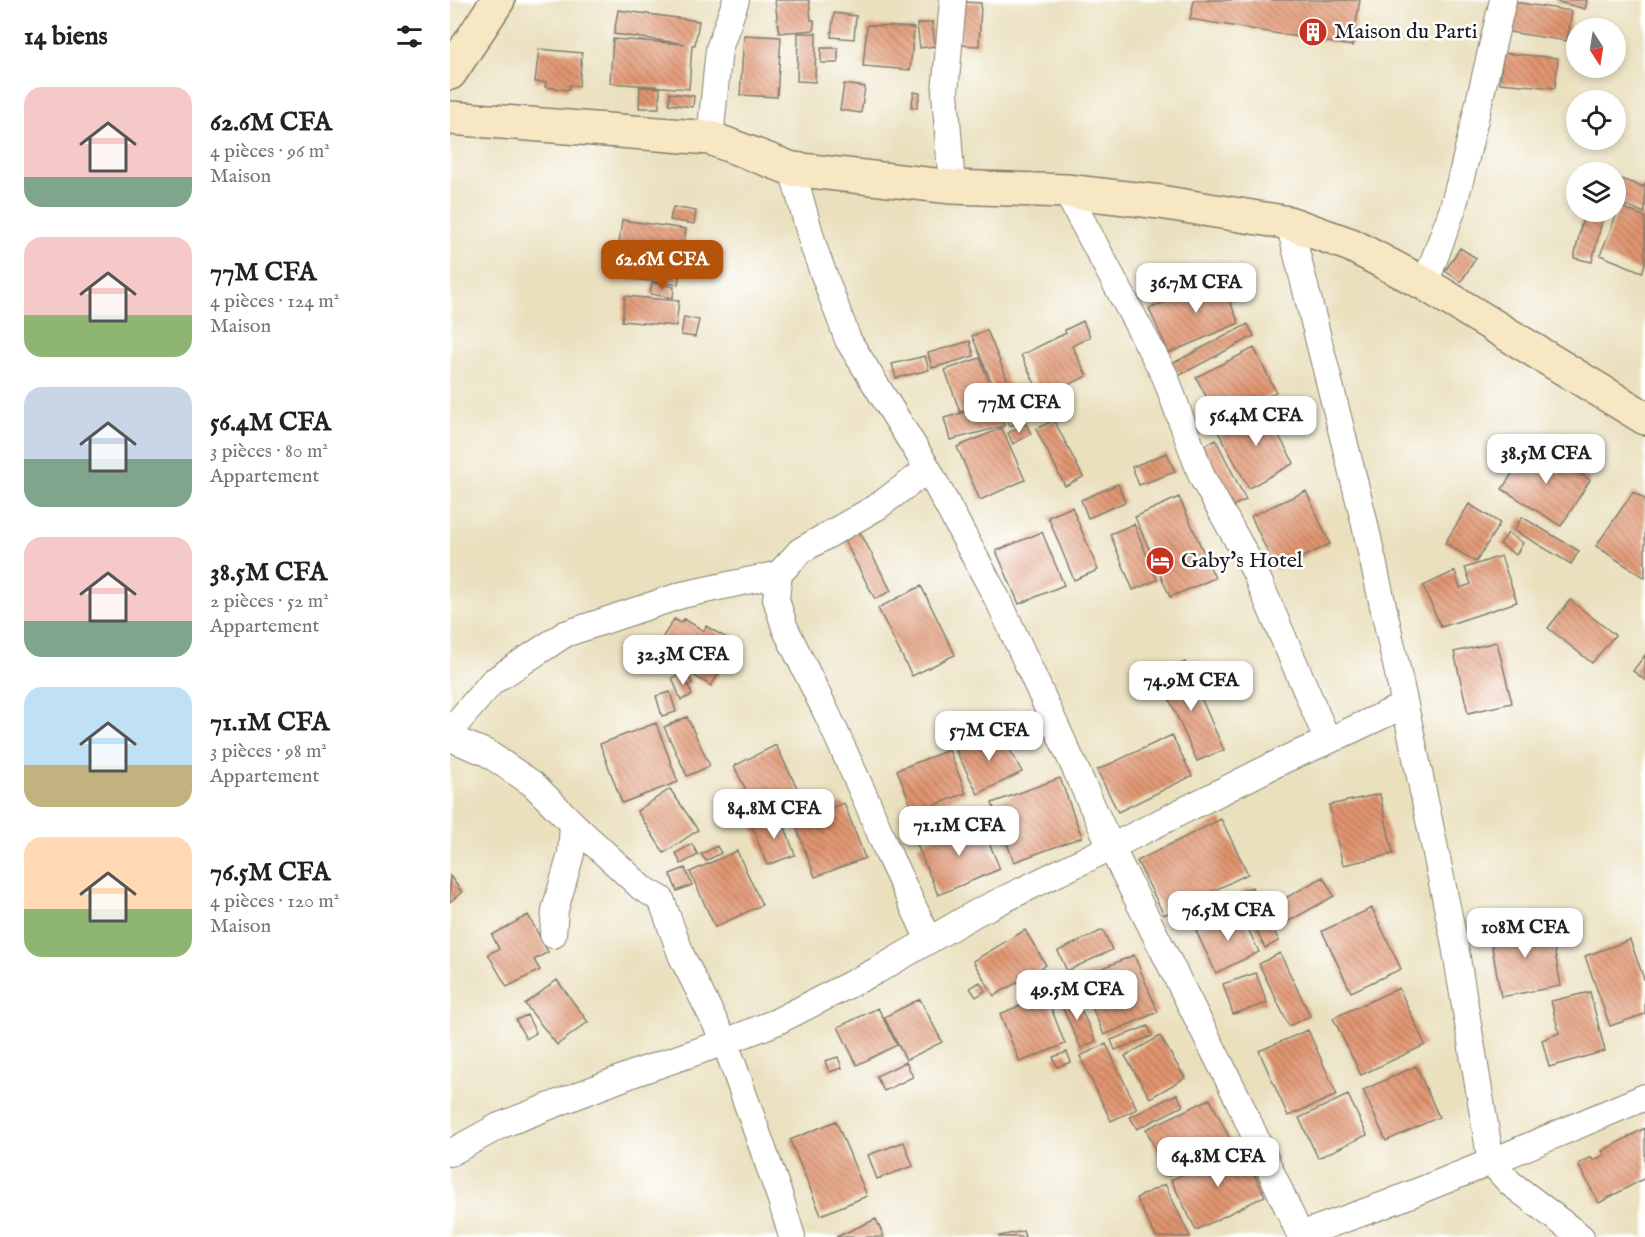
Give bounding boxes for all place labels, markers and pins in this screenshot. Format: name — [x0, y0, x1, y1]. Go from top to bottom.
building icon: Maison du Parti — [1297, 16, 1329, 48]
place label: Maison du Parti — [1334, 18, 1478, 46]
pin: 62.6M CFA — [593, 240, 731, 291]
pin: 36.7M CFA — [1127, 263, 1265, 314]
pin: 77M CFA — [964, 383, 1074, 434]
pin: 56.4M CFA — [1187, 396, 1325, 447]
pin: 38.5M CFA — [1477, 434, 1615, 485]
hotel icon: Gaby's Hotel — [1144, 545, 1176, 577]
place label: Gaby's Hotel — [1181, 547, 1303, 575]
pin: 32.3M CFA — [614, 635, 752, 686]
pin: 74.9M CFA — [1122, 661, 1260, 712]
pin: 57M CFA — [934, 711, 1044, 762]
pin: 84.8M CFA — [705, 789, 843, 840]
pin: 71.1M CFA — [890, 806, 1028, 857]
pin: 76.5M CFA — [1159, 891, 1297, 942]
pin: 108M CFA — [1463, 908, 1587, 959]
pin: 49.5M CFA — [1008, 970, 1146, 1021]
pin: 64.8M CFA — [1149, 1137, 1287, 1188]

